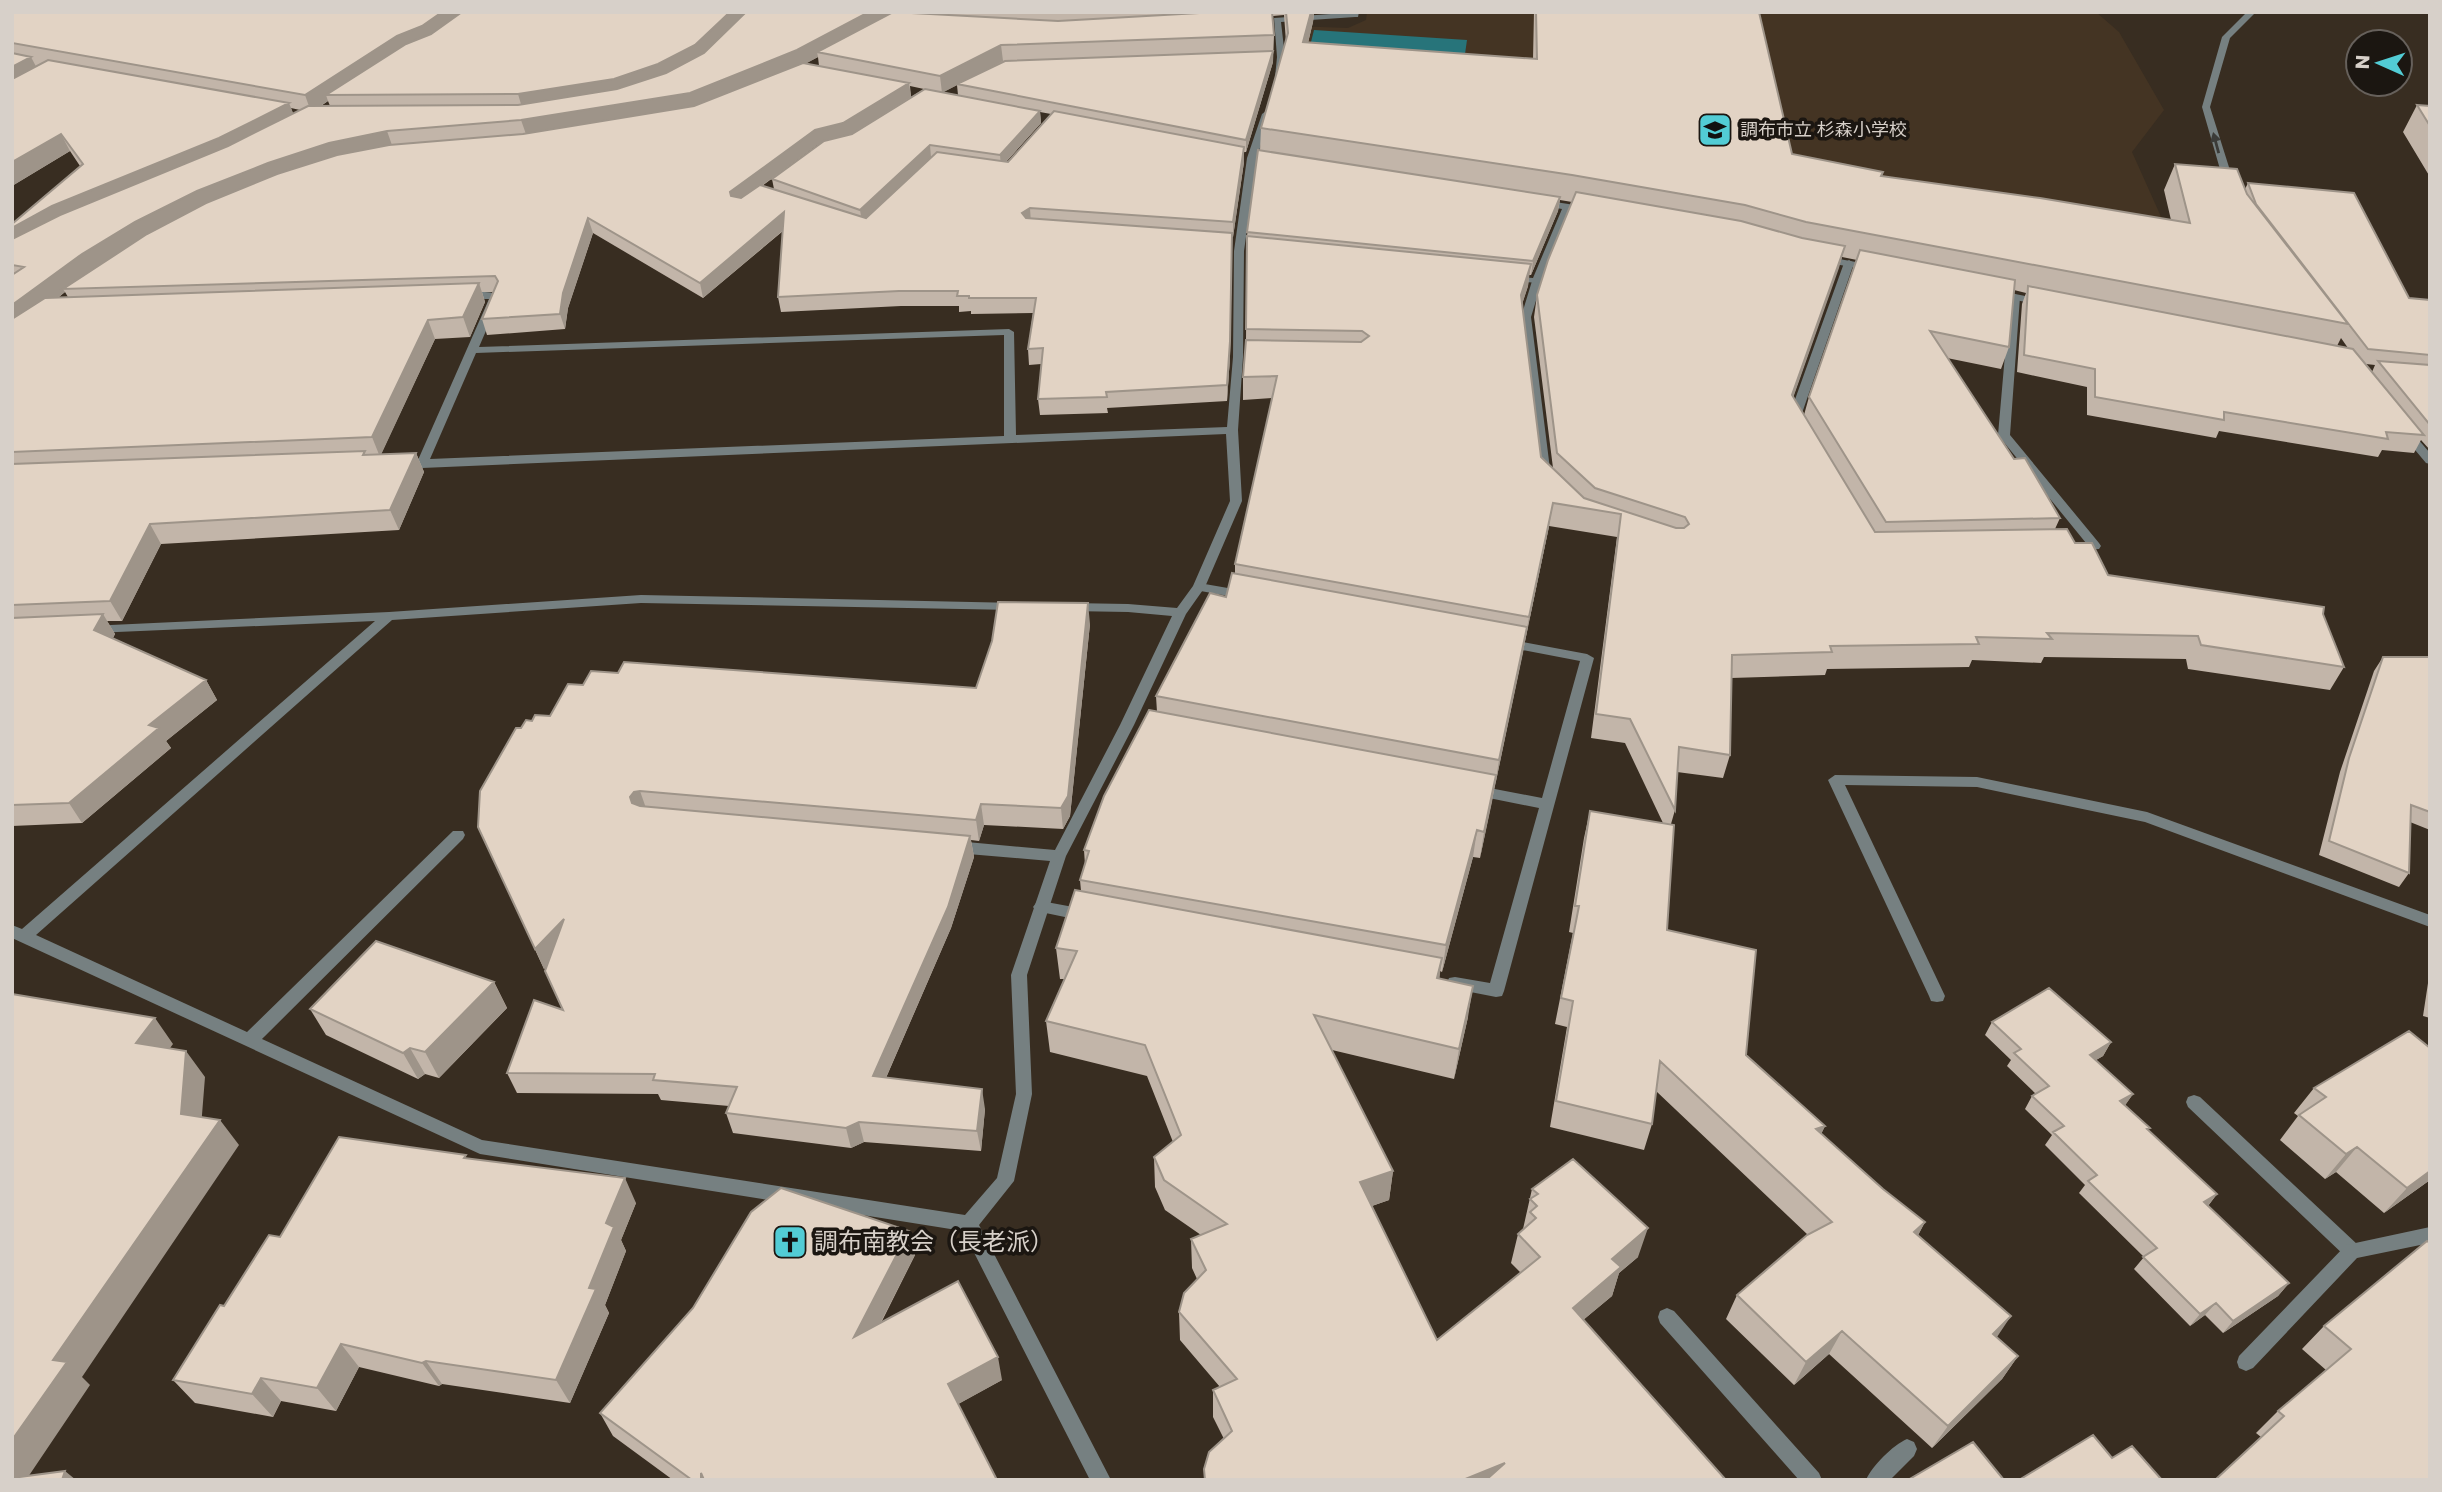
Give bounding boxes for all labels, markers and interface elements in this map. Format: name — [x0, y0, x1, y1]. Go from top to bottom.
north arrow — [2344, 28, 2414, 98]
text: N — [2349, 54, 2376, 70]
school or university icon: 調布市立 杉森小学校 — [1696, 111, 1734, 149]
place label: 調布市立 杉森小学校 — [1740, 117, 1907, 142]
one-way arrow — [2210, 132, 2221, 154]
church icon: 調布南教会（長老派） — [771, 1223, 809, 1261]
place label: 調布南教会（長老派） — [814, 1225, 1054, 1258]

